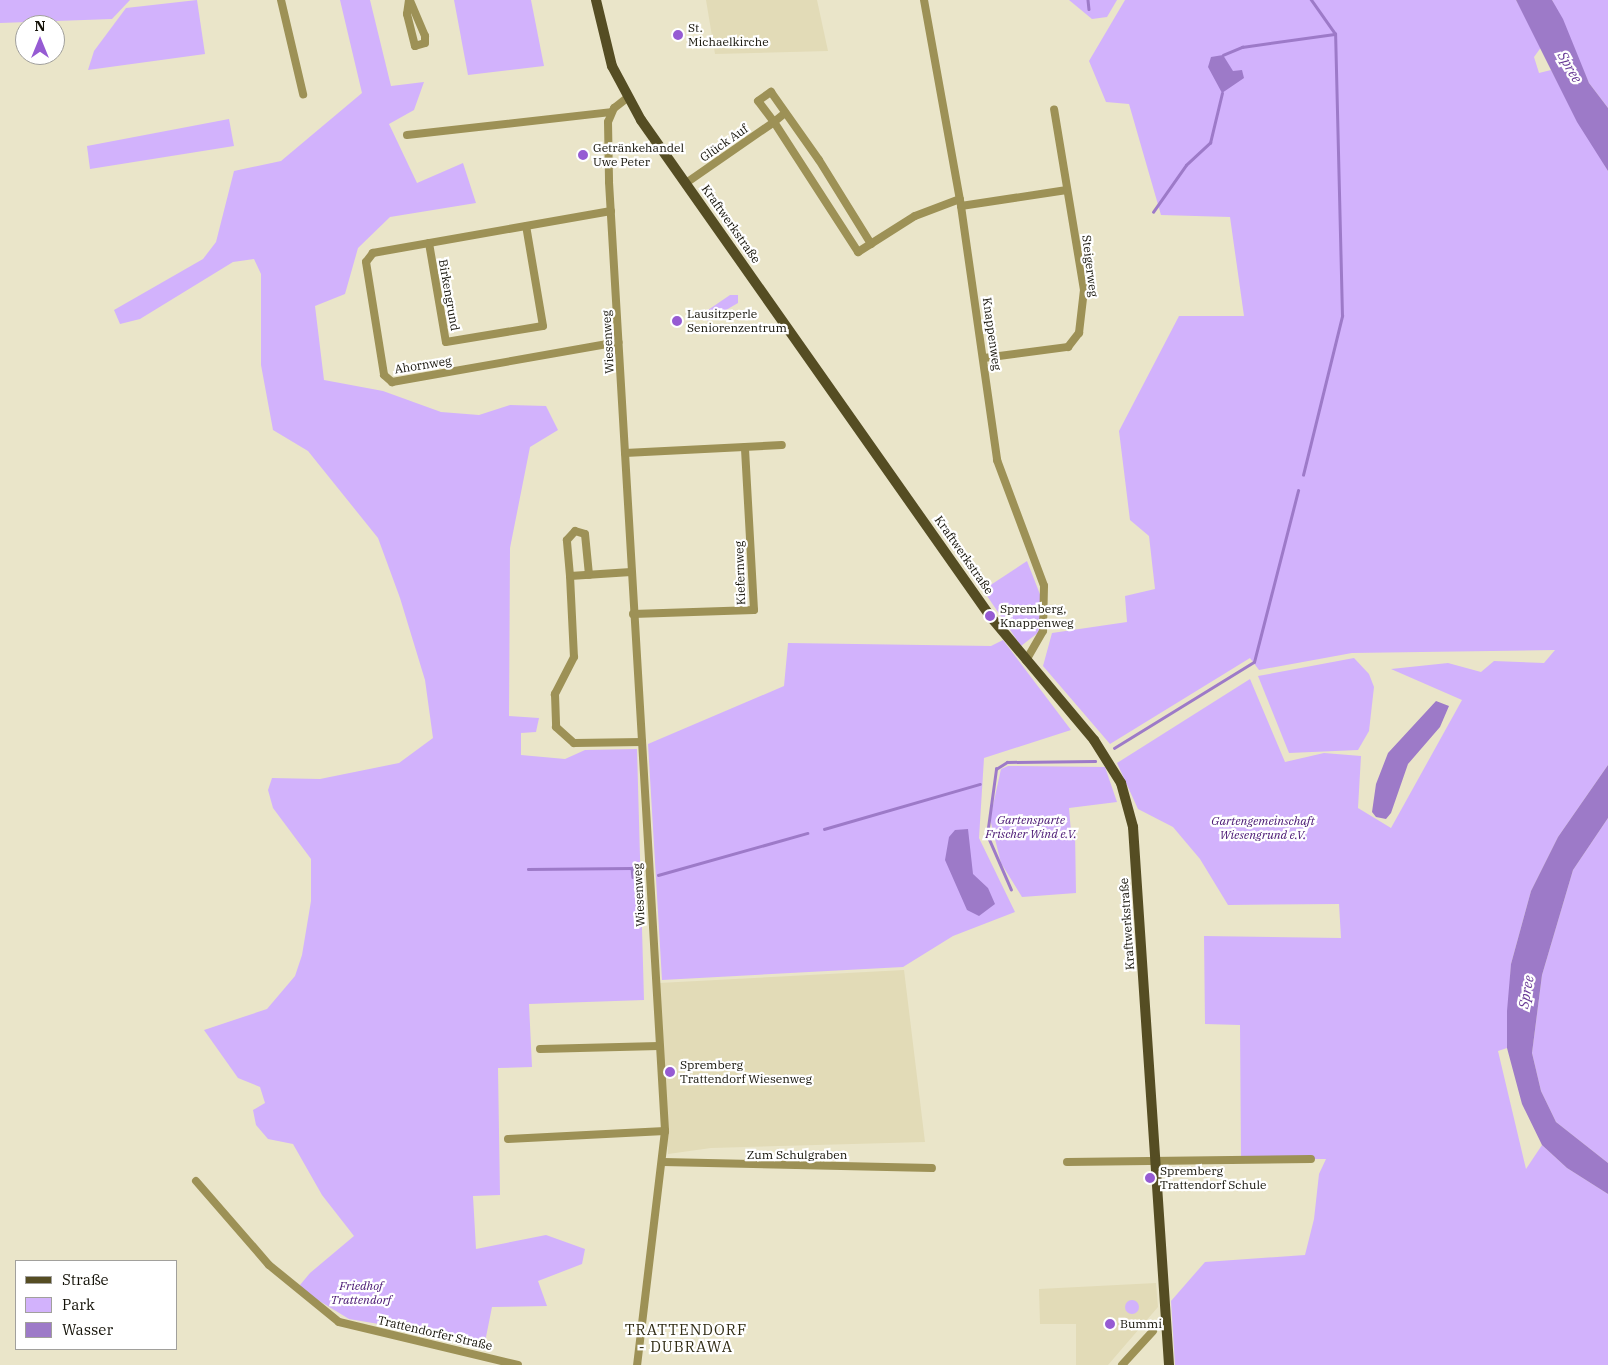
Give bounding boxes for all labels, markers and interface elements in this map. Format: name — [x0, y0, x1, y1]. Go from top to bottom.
north arrow — [15, 15, 65, 65]
text: N — [34, 17, 46, 35]
place label: St. Michaelkirche — [688, 21, 769, 49]
marker: St. Michaelkirche — [672, 29, 684, 41]
water label: Spree — [1554, 48, 1586, 86]
street label: Glück Auf — [697, 121, 751, 165]
place label: Getränkehandel Uwe Peter — [593, 141, 684, 169]
marker: Getränkehandel Uwe Peter — [577, 149, 589, 161]
street label: Kraftwerkstraße — [699, 182, 763, 266]
street label: Steigerweg — [1079, 234, 1101, 298]
street label: Birkengrund — [436, 258, 462, 332]
street label: Knappenweg — [980, 297, 1004, 371]
place label: Lausitzperle Seniorenzentrum — [687, 307, 787, 335]
street label: Wiesenweg — [599, 310, 617, 374]
marker: Lausitzperle Seniorenzentrum — [671, 315, 683, 327]
street label: Ahornweg — [394, 353, 452, 377]
street label: Kraftwerkstraße — [932, 513, 996, 597]
street label: Kiefernweg — [732, 541, 748, 605]
place label: Spremberg, Knappenweg — [1000, 602, 1074, 630]
marker: Spremberg, Knappenweg — [984, 610, 996, 622]
park label: Gartensparte Frischer Wind e.V. — [985, 813, 1077, 841]
park label: Gartengemeinschaft Wiesengrund e.V. — [1211, 814, 1315, 842]
street label: Wiesenweg — [630, 863, 648, 927]
street label: Kraftwerkstraße — [1117, 877, 1137, 971]
water label: Spree — [1515, 974, 1537, 1010]
place label: Spremberg Trattendorf Wiesenweg — [680, 1058, 812, 1086]
marker: Spremberg Trattendorf Wiesenweg — [664, 1066, 676, 1078]
street label: Zum Schulgraben — [747, 1148, 847, 1162]
place label: Spremberg Trattendorf Schule — [1160, 1164, 1266, 1192]
marker: Spremberg Trattendorf Schule — [1144, 1172, 1156, 1184]
legend — [15, 1260, 178, 1350]
text: Straße — [62, 1270, 109, 1289]
park label: Friedhof Trattendorf — [331, 1279, 391, 1307]
text: Park — [62, 1295, 95, 1314]
street label: Trattendorfer Straße — [376, 1313, 494, 1353]
place label: Bummi — [1120, 1317, 1162, 1331]
marker: Bummi — [1104, 1318, 1116, 1330]
text: Wasser — [62, 1320, 113, 1339]
district label: TRATTENDORF - DUBRAWA — [623, 1320, 749, 1355]

